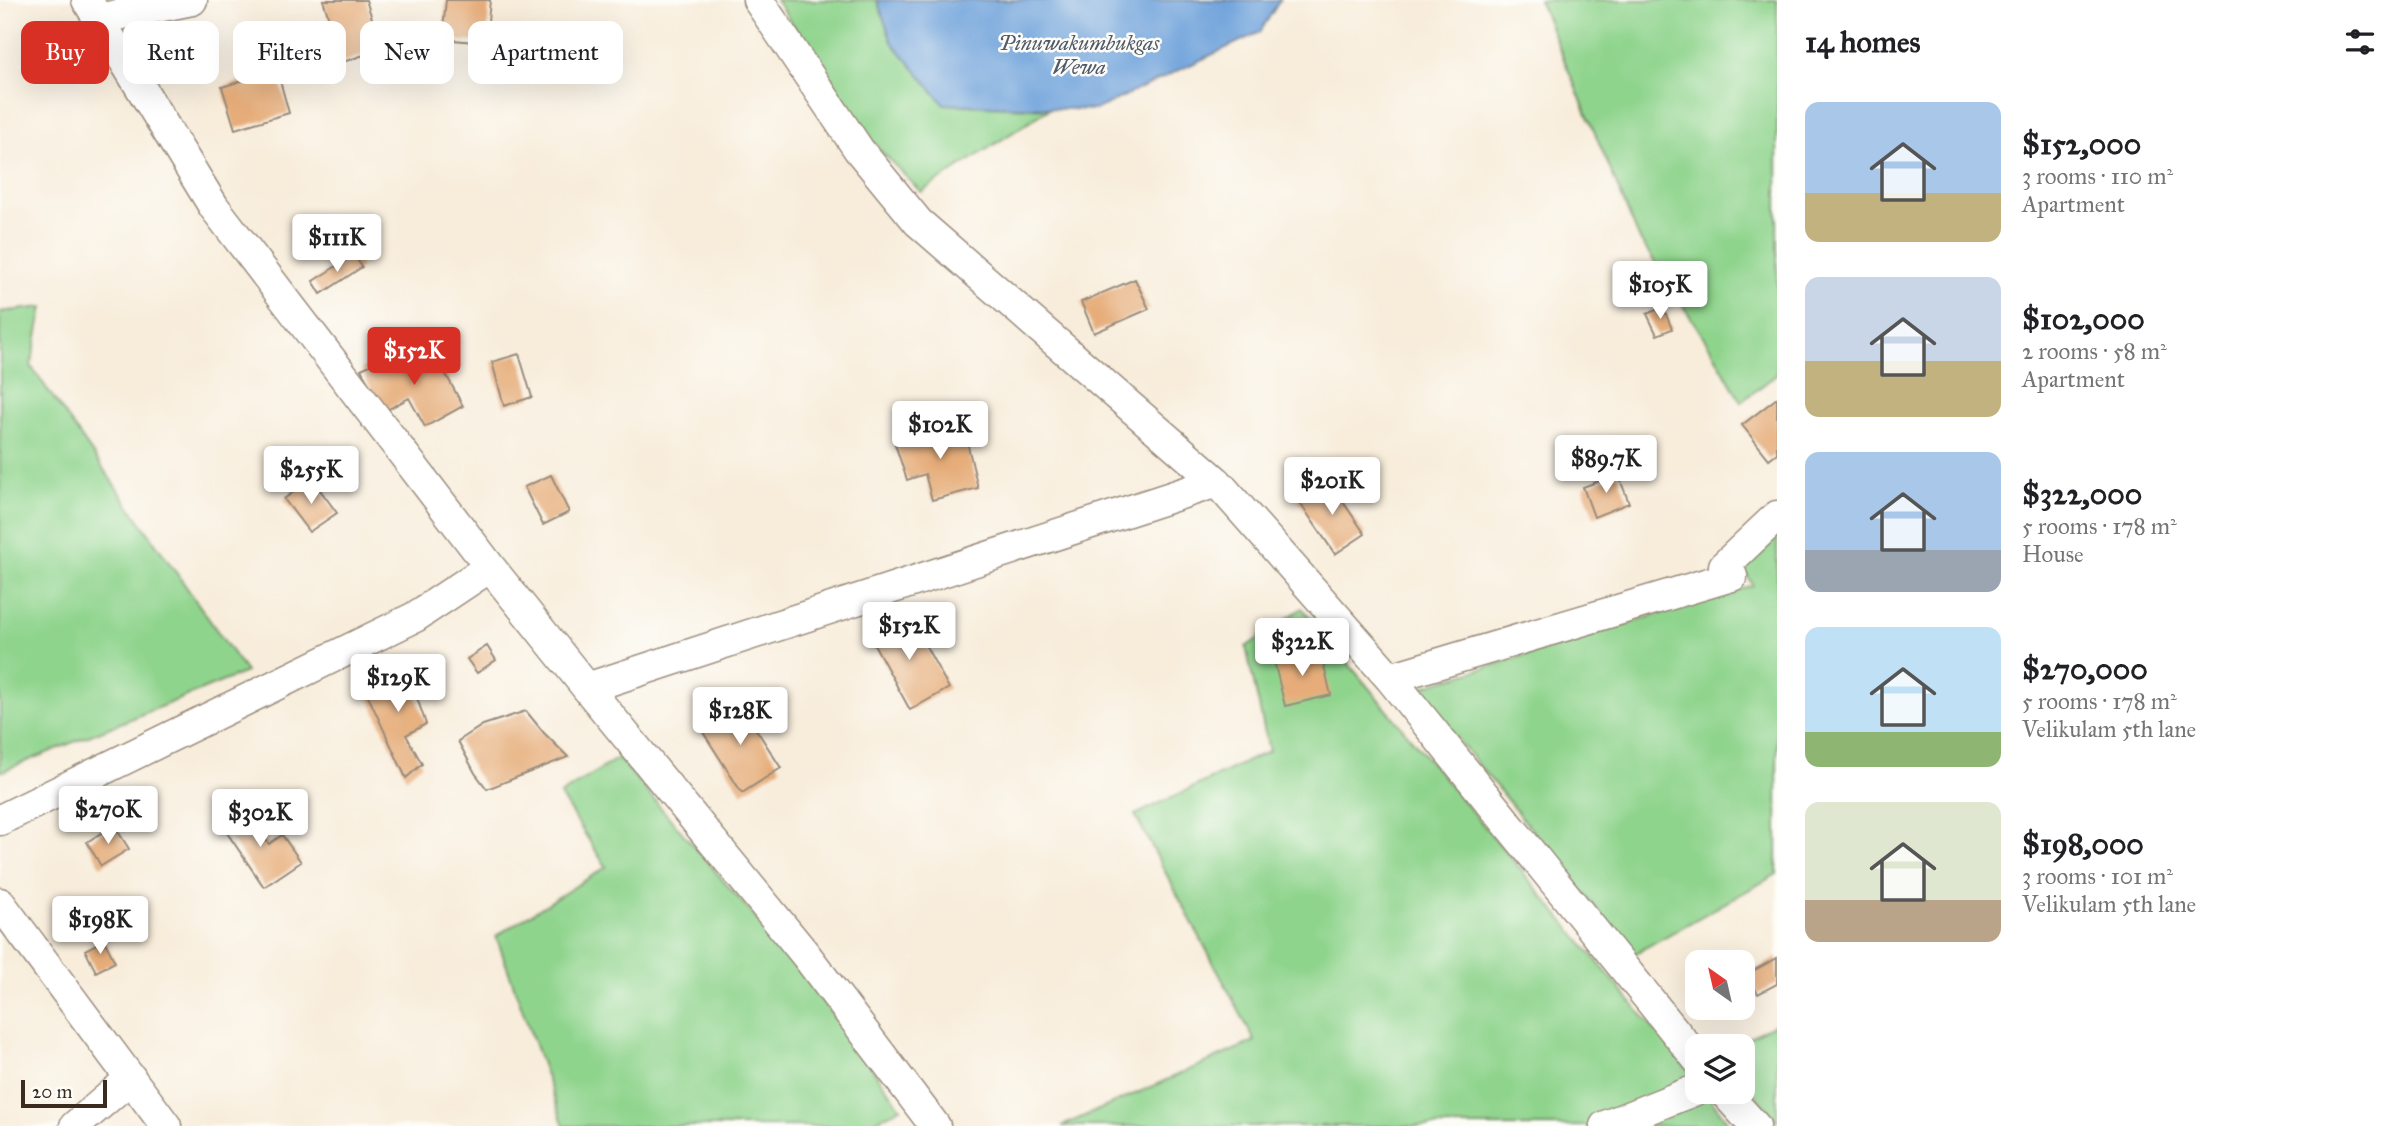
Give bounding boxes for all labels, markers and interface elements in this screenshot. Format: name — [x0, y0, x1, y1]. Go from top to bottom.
chip: Buy — [21, 21, 109, 84]
chip: Rent — [123, 21, 219, 84]
chip: Filters — [233, 21, 346, 84]
chip: New — [360, 21, 454, 84]
chip: Apartment — [468, 21, 623, 84]
icon: filters — [2341, 23, 2379, 61]
text: 14 homes — [1805, 24, 1920, 60]
water label: Pinuwakumbukgas Wewa — [999, 30, 1160, 80]
text: $152,000 — [2022, 126, 2141, 162]
icon: home — [1861, 130, 1945, 214]
text: 3 rooms · 110 m² — [2022, 162, 2173, 190]
text: Apartment — [2022, 190, 2125, 218]
pin: $111K — [288, 215, 386, 274]
text: $111K — [308, 223, 366, 251]
pin: $105K — [1611, 262, 1709, 321]
text: $105K — [1628, 270, 1692, 298]
text: $102,000 — [2022, 301, 2145, 337]
icon: home — [1861, 305, 1945, 389]
pin: $152K — [365, 328, 463, 387]
text: $152K — [383, 336, 445, 364]
text: 2 rooms · 58 m² — [2022, 337, 2167, 365]
text: Apartment — [2022, 365, 2125, 393]
pin: $102K — [891, 402, 989, 461]
text: $102K — [908, 410, 972, 438]
pin: $89.7K — [1549, 435, 1663, 495]
text: $89.7K — [1571, 444, 1641, 472]
pin: $255K — [262, 447, 360, 506]
text: $255K — [280, 455, 342, 483]
pin: $201K — [1283, 458, 1381, 517]
text: $201K — [1300, 466, 1364, 494]
text: $322,000 — [2022, 476, 2142, 512]
icon: home — [1861, 480, 1945, 564]
text: 5 rooms · 178 m² — [2022, 512, 2177, 540]
text: House — [2022, 540, 2084, 568]
pin: $152K — [860, 602, 958, 662]
text: $152K — [878, 611, 940, 639]
pin: $322K — [1253, 618, 1351, 678]
text: $322K — [1271, 627, 1333, 655]
text: $270,000 — [2022, 651, 2148, 687]
pin: $129K — [349, 654, 447, 714]
icon: home — [1861, 655, 1945, 739]
text: $129K — [367, 663, 429, 691]
text: 5 rooms · 178 m² — [2022, 687, 2177, 715]
pin: $128K — [691, 688, 789, 747]
text: $128K — [709, 696, 771, 724]
text: Velikulam 5th lane — [2022, 715, 2196, 743]
pin: $270K — [59, 786, 157, 846]
pin: $302K — [211, 790, 309, 849]
text: $270K — [75, 795, 141, 823]
text: $302K — [228, 798, 292, 826]
text: $198,000 — [2022, 826, 2144, 862]
icon: home — [1861, 830, 1945, 914]
text: 3 rooms · 101 m² — [2022, 862, 2173, 890]
text: Velikulam 5th lane — [2022, 890, 2196, 918]
pin: $198K — [51, 897, 149, 956]
text: $198K — [68, 905, 132, 933]
north arrow — [1685, 950, 1755, 1020]
map controls — [1685, 950, 1755, 1104]
button: layers — [1685, 1034, 1755, 1104]
scale bar — [21, 1077, 107, 1109]
text: 20 m — [32, 1080, 73, 1103]

